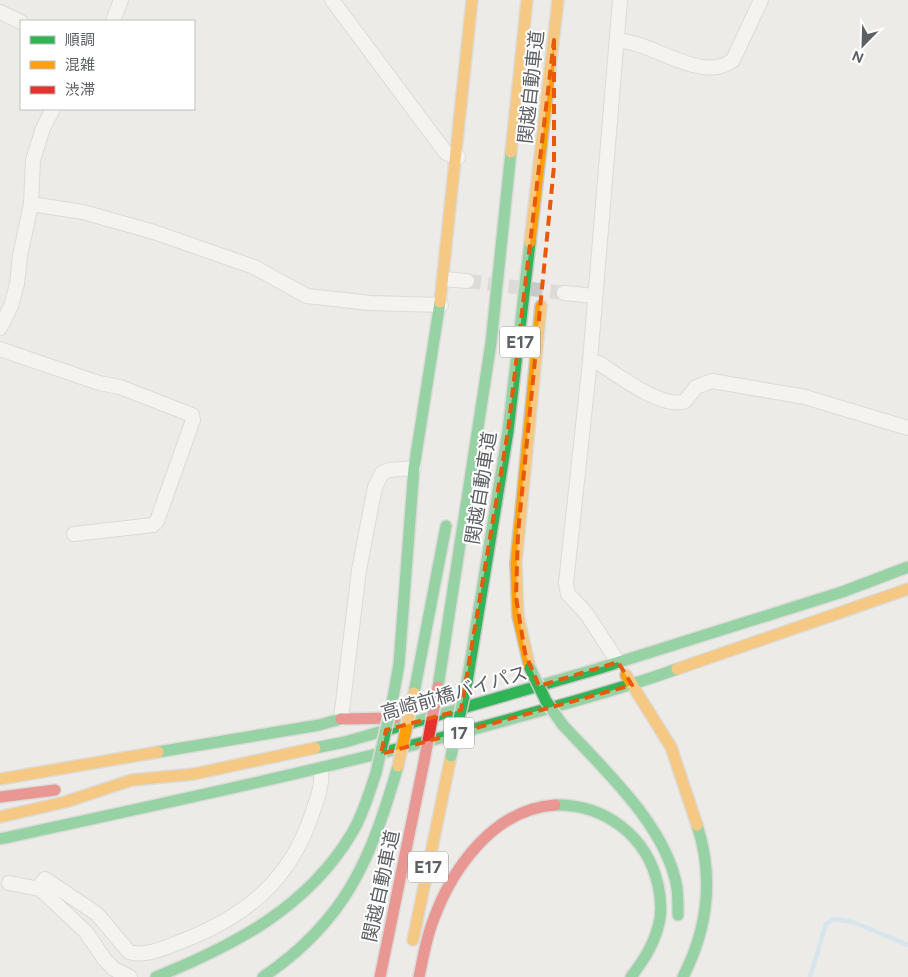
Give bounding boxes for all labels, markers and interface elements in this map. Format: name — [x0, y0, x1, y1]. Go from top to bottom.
legend — [20, 20, 195, 110]
north arrow — [838, 20, 888, 70]
street label: 関越自動車道 — [514, 29, 548, 145]
text: 順調 — [65, 31, 95, 49]
text: N — [850, 47, 866, 66]
text: 混雑 — [65, 56, 95, 74]
text: 渋滞 — [65, 81, 95, 99]
road number: E17 — [500, 327, 540, 358]
street label: 関越自動車道 — [461, 430, 501, 546]
street label: 高崎前橋バイパス — [378, 661, 530, 725]
road number: 17 — [444, 718, 474, 748]
street label: 関越自動車道 — [358, 828, 404, 944]
road number: E17 — [408, 852, 448, 882]

